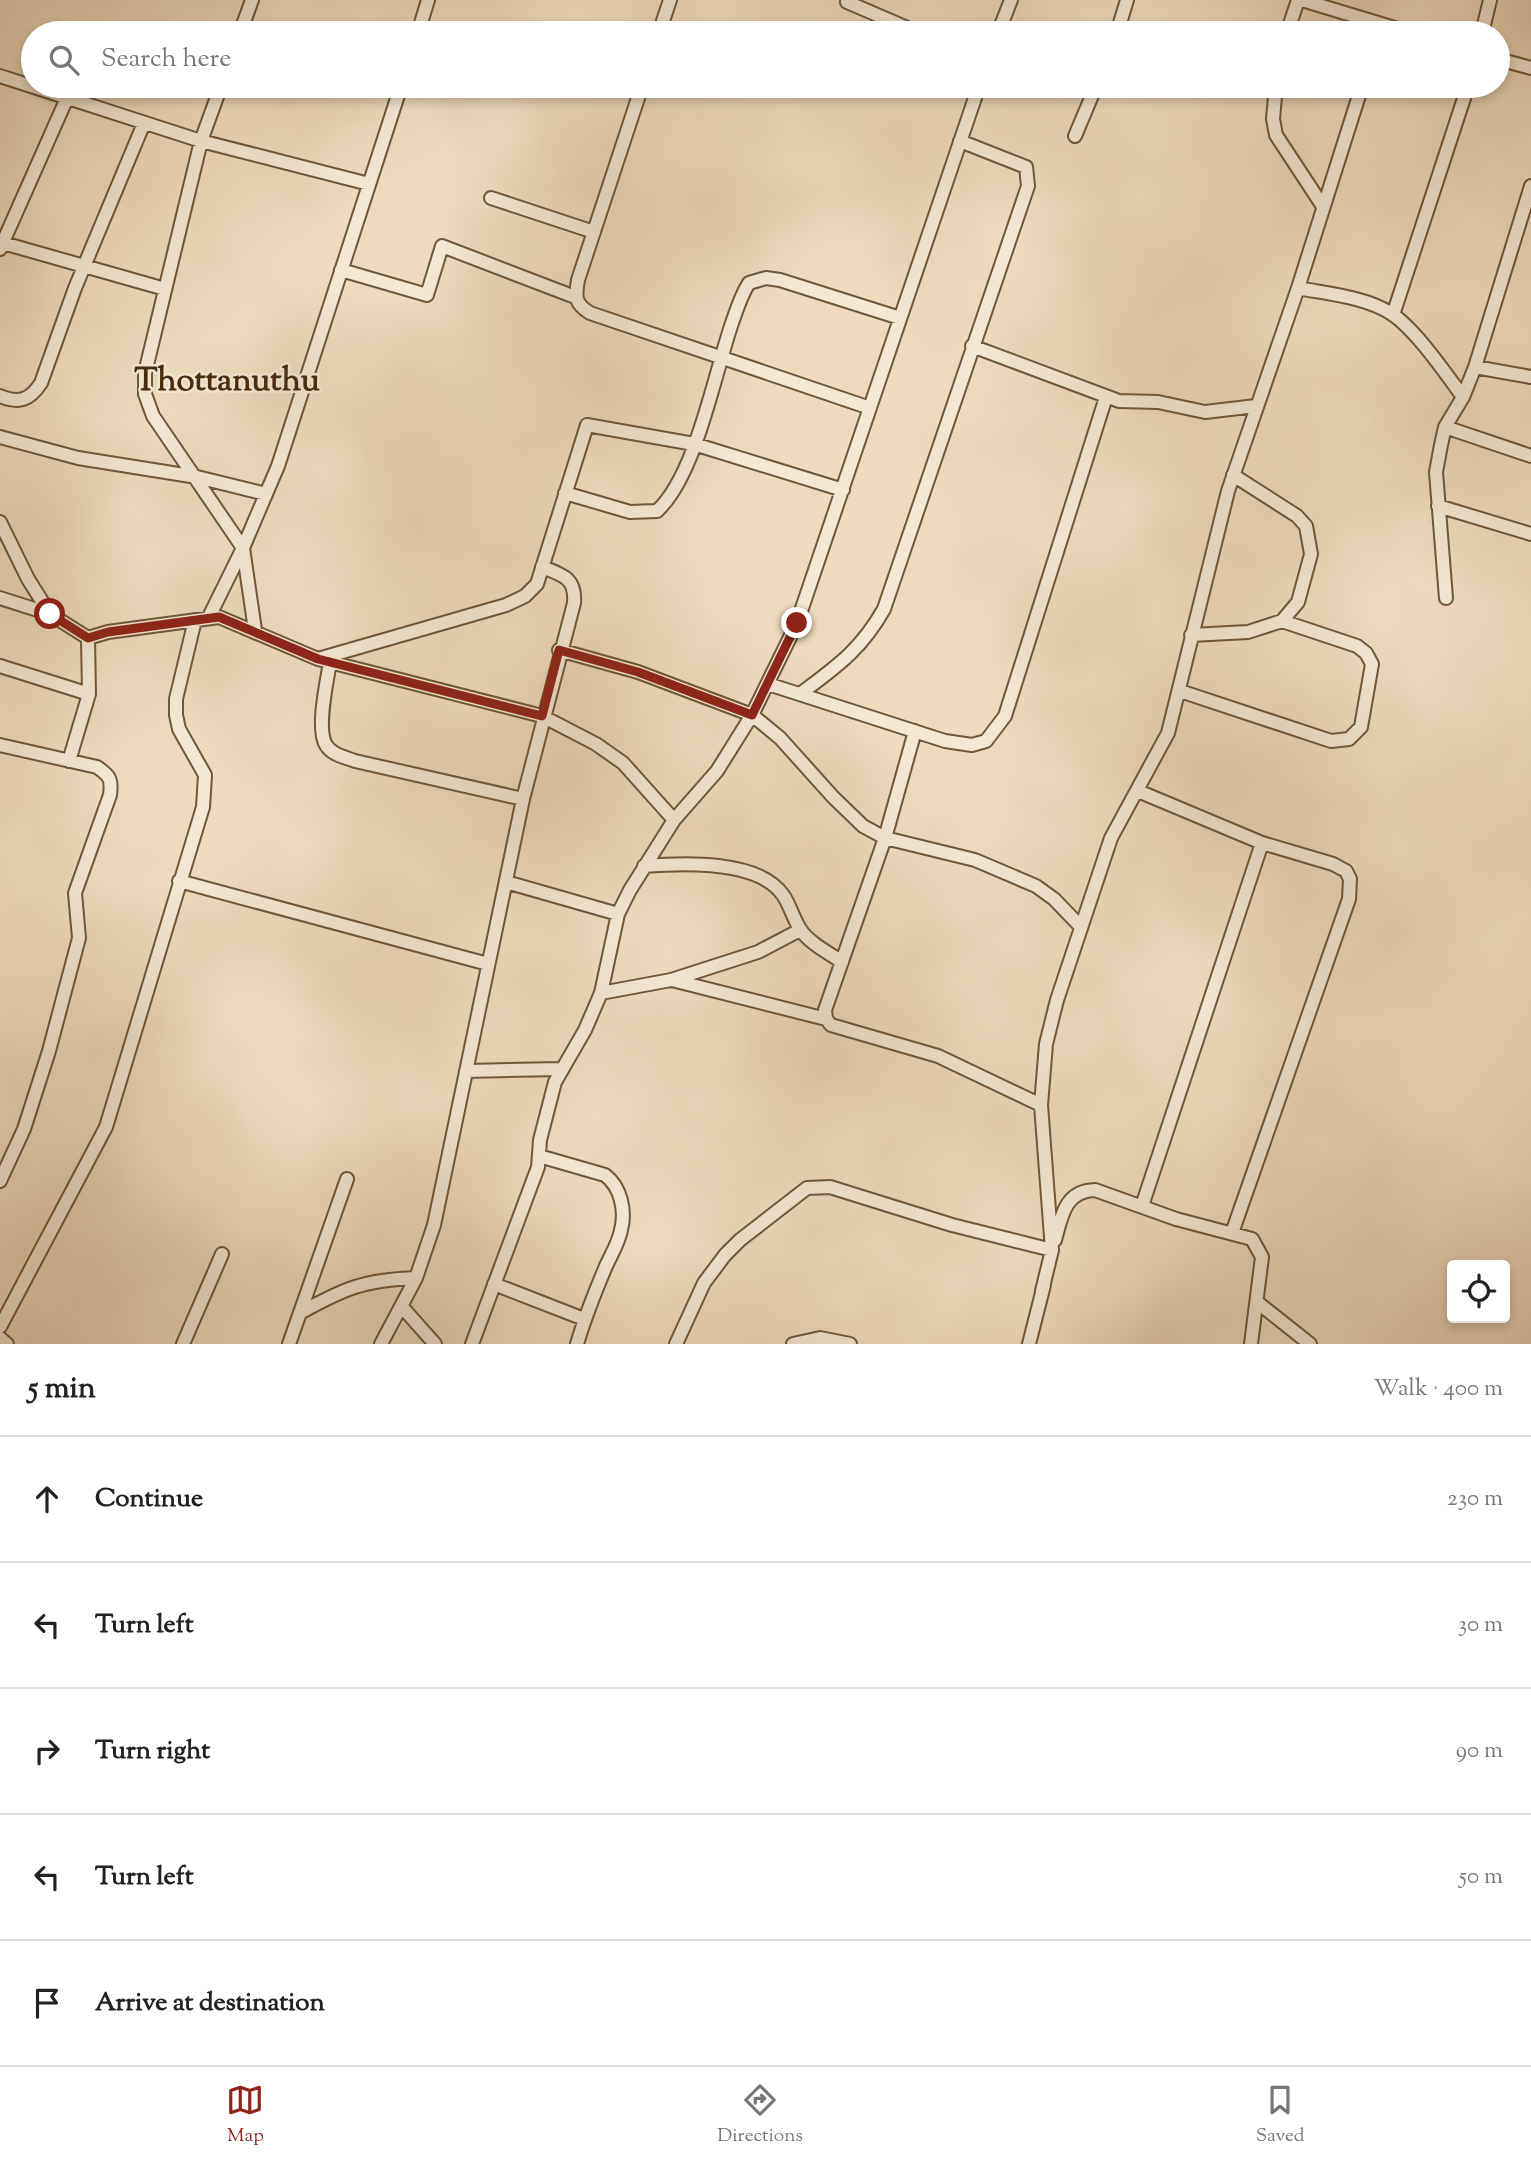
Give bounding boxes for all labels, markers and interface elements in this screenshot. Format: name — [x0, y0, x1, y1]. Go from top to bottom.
search box — [21, 21, 1510, 98]
icon: search — [45, 41, 83, 79]
text: Search here — [101, 41, 231, 78]
district label: Thottanuthu — [134, 358, 320, 406]
route start — [34, 598, 65, 629]
route end — [781, 607, 812, 638]
map controls — [1447, 1260, 1510, 1323]
button: locate — [1447, 1260, 1510, 1323]
text: 5 min — [28, 1368, 96, 1411]
text: Walk · 400 m — [1374, 1373, 1503, 1406]
icon: ahead — [28, 1480, 66, 1518]
text: Continue — [95, 1481, 203, 1518]
text: 230 m — [1447, 1483, 1503, 1516]
icon: left — [28, 1606, 66, 1644]
text: Turn left — [95, 1607, 194, 1644]
text: 30 m — [1458, 1609, 1503, 1642]
icon: right — [28, 1732, 66, 1770]
text: Turn right — [95, 1733, 210, 1770]
text: 90 m — [1456, 1735, 1503, 1768]
icon: left — [28, 1858, 66, 1896]
text: Turn left — [95, 1859, 194, 1896]
text: 50 m — [1459, 1861, 1503, 1894]
icon: arrive — [28, 1984, 66, 2022]
text: Arrive at destination — [95, 1985, 325, 2022]
tab: Map — [226, 2081, 264, 2150]
tab: Directions — [717, 2081, 803, 2150]
tab: Saved — [1256, 2081, 1305, 2150]

